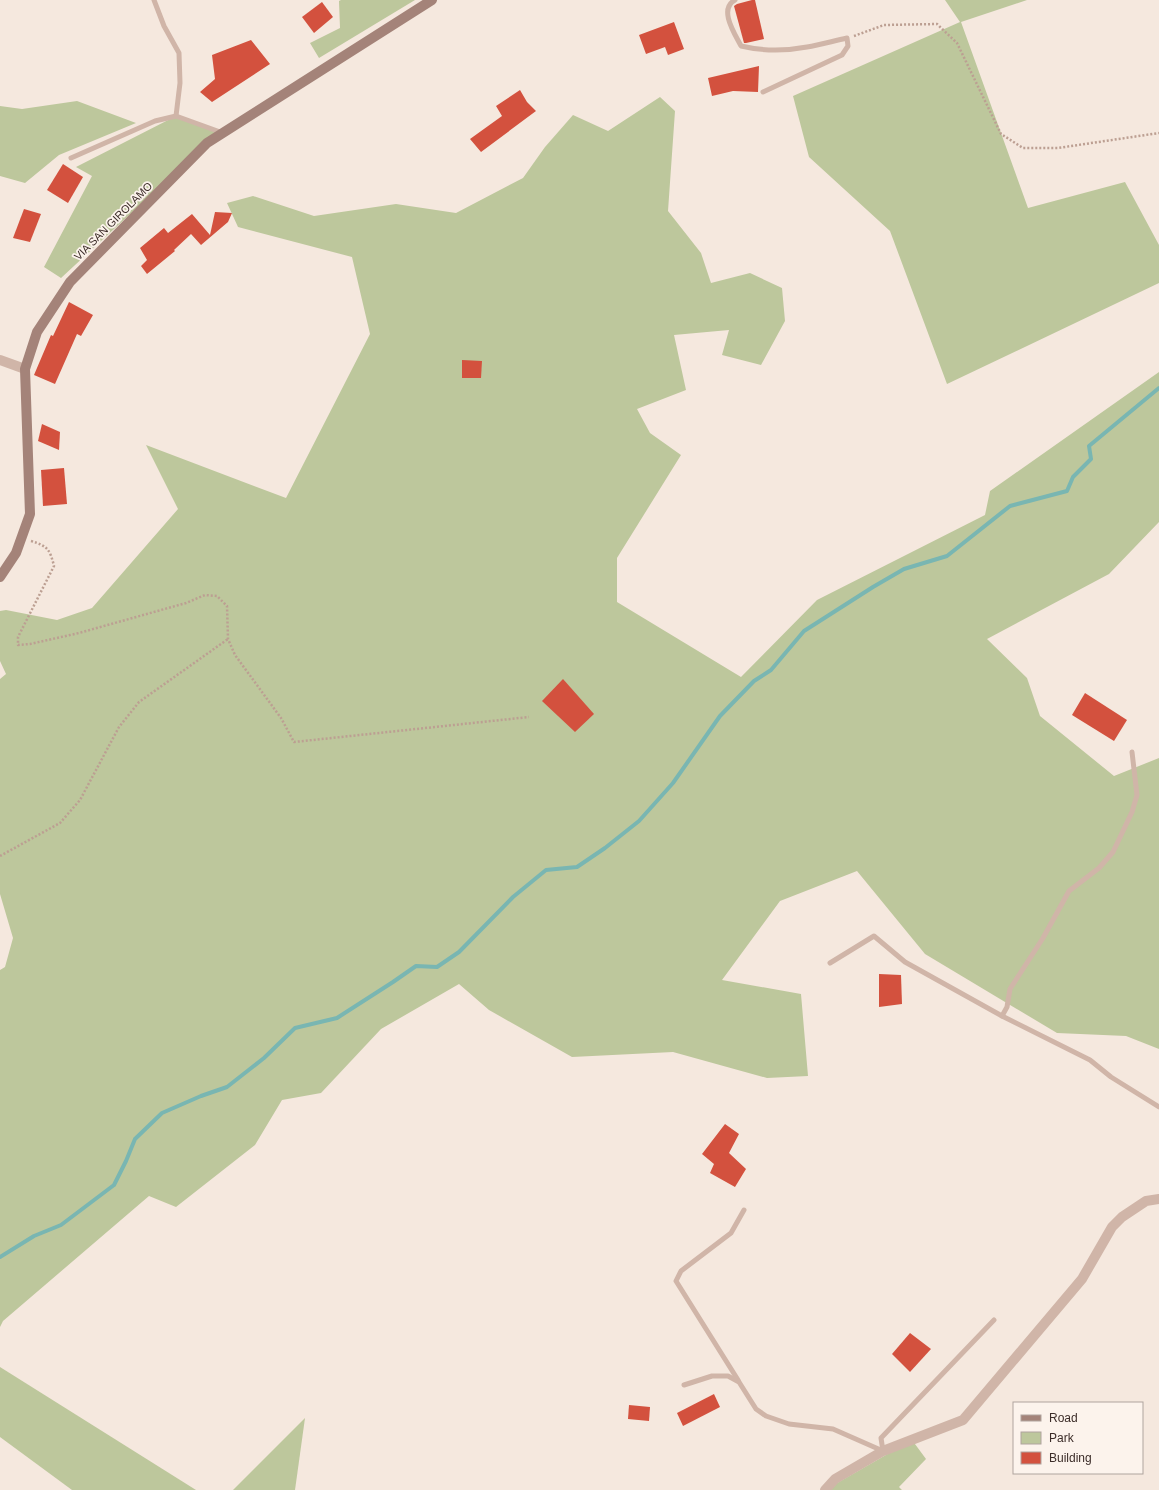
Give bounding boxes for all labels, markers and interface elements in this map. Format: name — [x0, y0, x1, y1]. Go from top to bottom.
street label: VIA SAN GIROLAMO — [72, 179, 155, 262]
legend — [1013, 1402, 1143, 1474]
text: Road — [1049, 1411, 1078, 1425]
text: Park — [1049, 1431, 1075, 1445]
text: Building — [1049, 1451, 1092, 1465]

